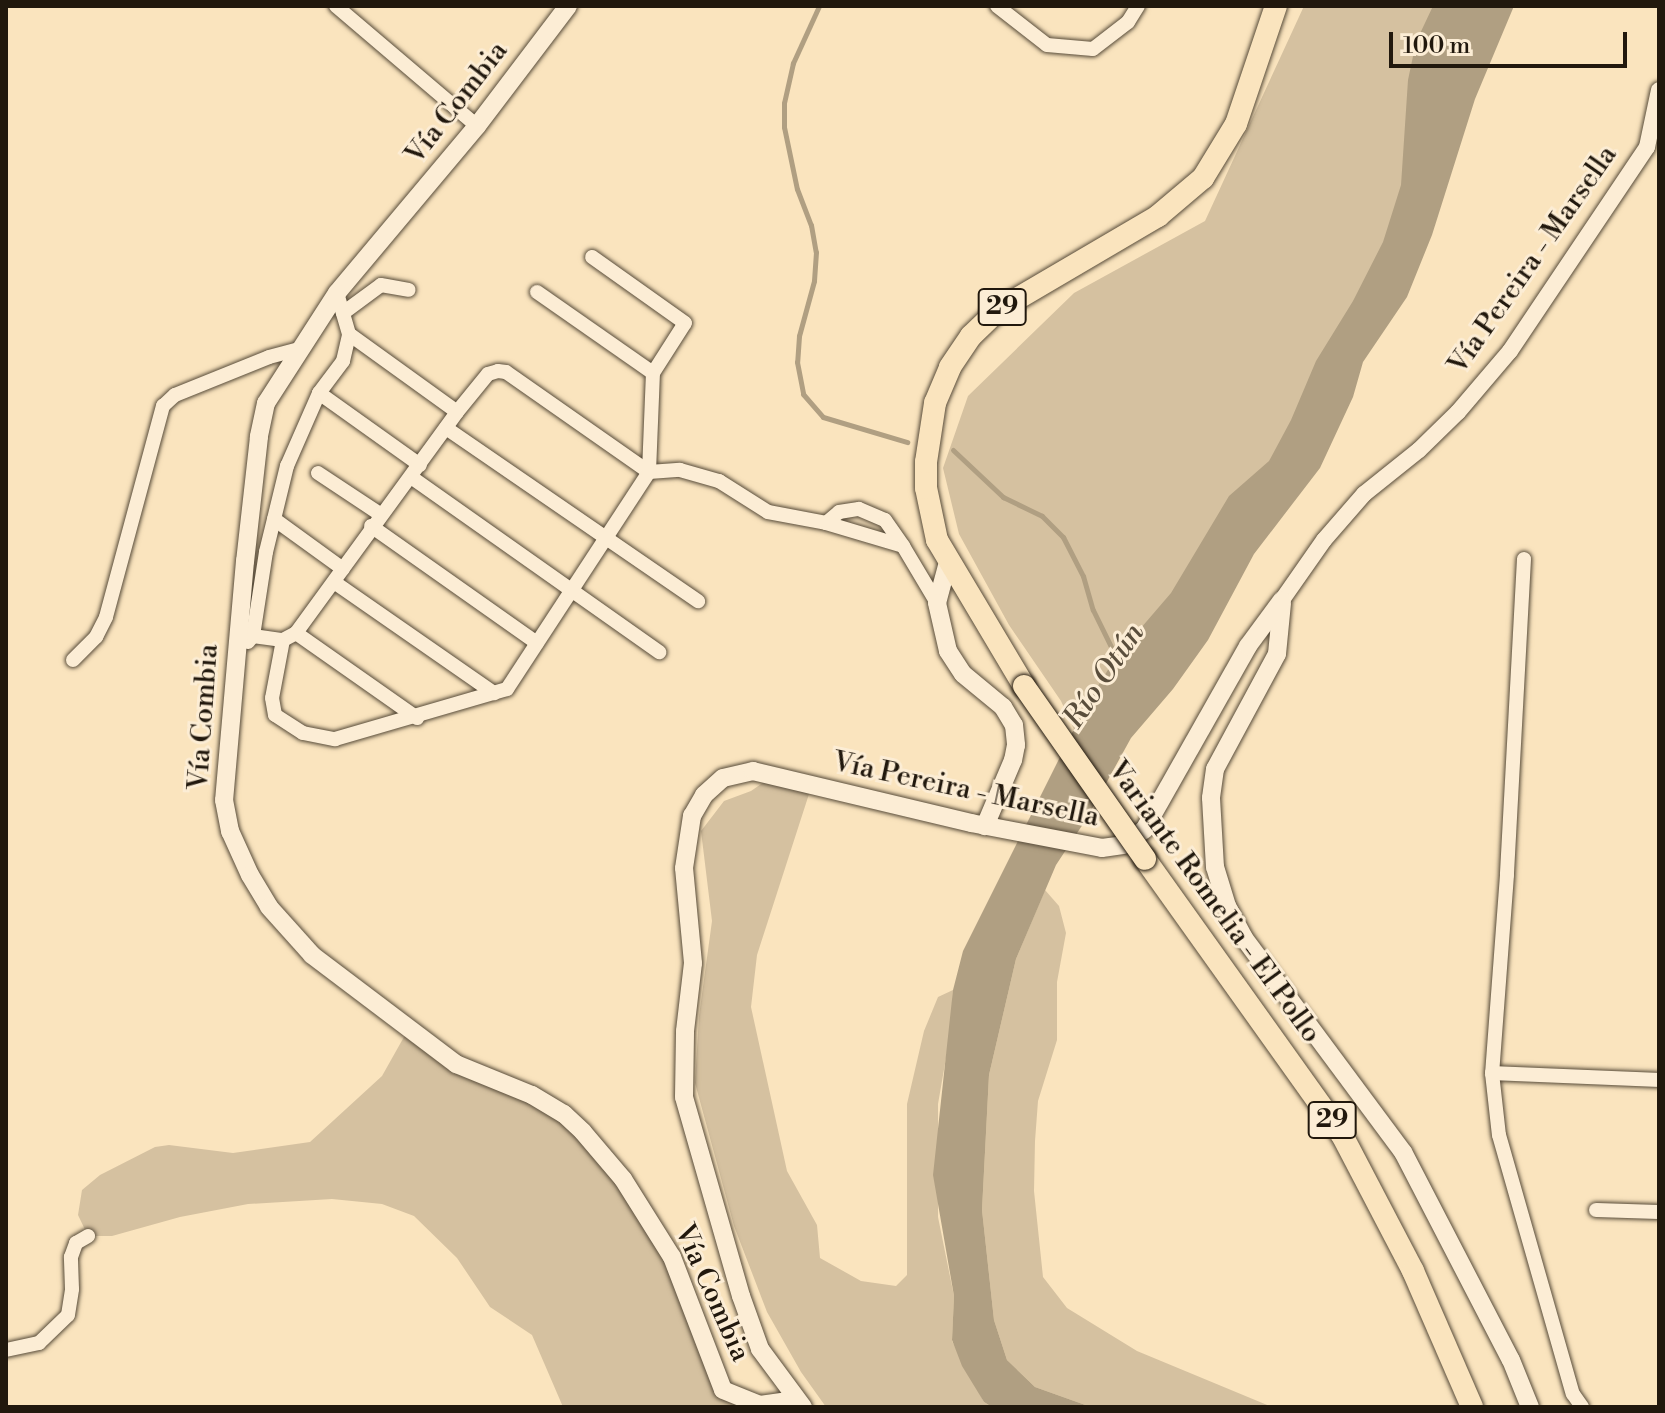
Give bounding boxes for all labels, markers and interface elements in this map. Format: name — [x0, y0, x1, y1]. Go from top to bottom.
scale bar — [1393, 16, 1631, 66]
text: 100 m — [1403, 31, 1470, 61]
street label: Vía Combia — [399, 35, 515, 171]
street label: Vía Pereira - Marsella — [1441, 139, 1625, 381]
road number: 29 — [976, 285, 1028, 329]
water label: Río Otún — [1056, 617, 1152, 735]
street label: Vía Combia — [182, 643, 226, 791]
street label: Vía Pereira - Marsella — [830, 745, 1102, 835]
street label: Variante Romelia - El Pollo — [1100, 754, 1328, 1050]
road number: 29 — [1306, 1098, 1358, 1142]
street label: Vía Combia — [667, 1219, 757, 1367]

